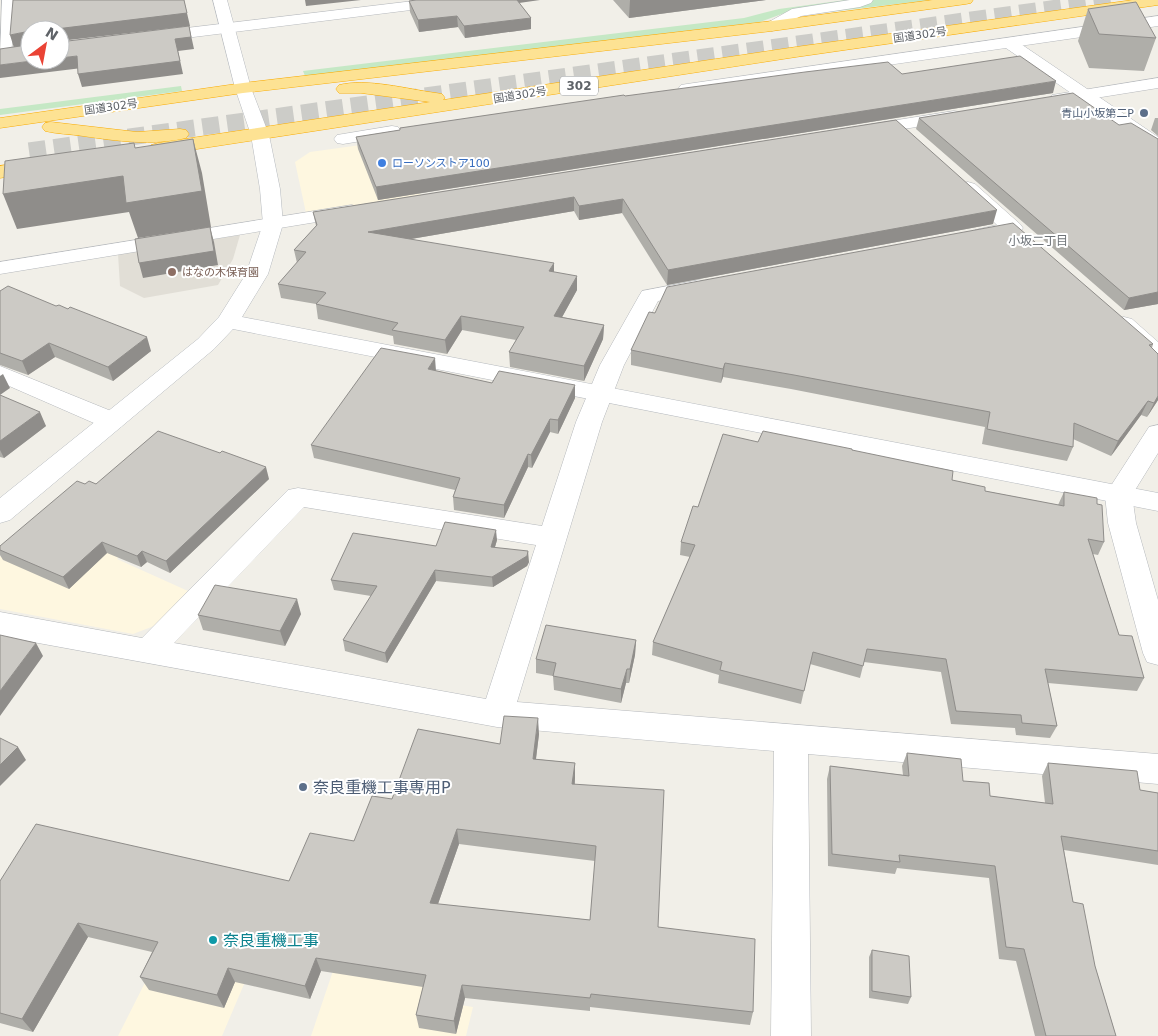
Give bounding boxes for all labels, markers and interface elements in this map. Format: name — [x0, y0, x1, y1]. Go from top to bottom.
north arrow — [20, 20, 70, 70]
text: N — [43, 24, 61, 44]
street label: 国道302号 — [892, 25, 948, 45]
road number: 302 — [560, 76, 598, 95]
street label: 国道302号 — [492, 84, 548, 106]
street label: 国道302号 — [83, 97, 139, 117]
place label: 青山小坂第二P — [1061, 107, 1134, 120]
marker: 青山小坂第二P — [1138, 107, 1150, 119]
marker: ローソンストア100 — [376, 157, 388, 169]
place label: ローソンストア100 — [392, 157, 490, 170]
district label: 小坂二丁目 — [1008, 234, 1068, 248]
marker: はなの木保育園 — [166, 266, 178, 278]
place label: はなの木保育園 — [182, 266, 259, 279]
place label: 奈良重機工事専用P — [313, 778, 451, 797]
marker: 奈良重機工事専用P — [297, 781, 309, 793]
place label: 奈良重機工事 — [223, 931, 319, 950]
marker: 奈良重機工事 — [207, 934, 219, 946]

